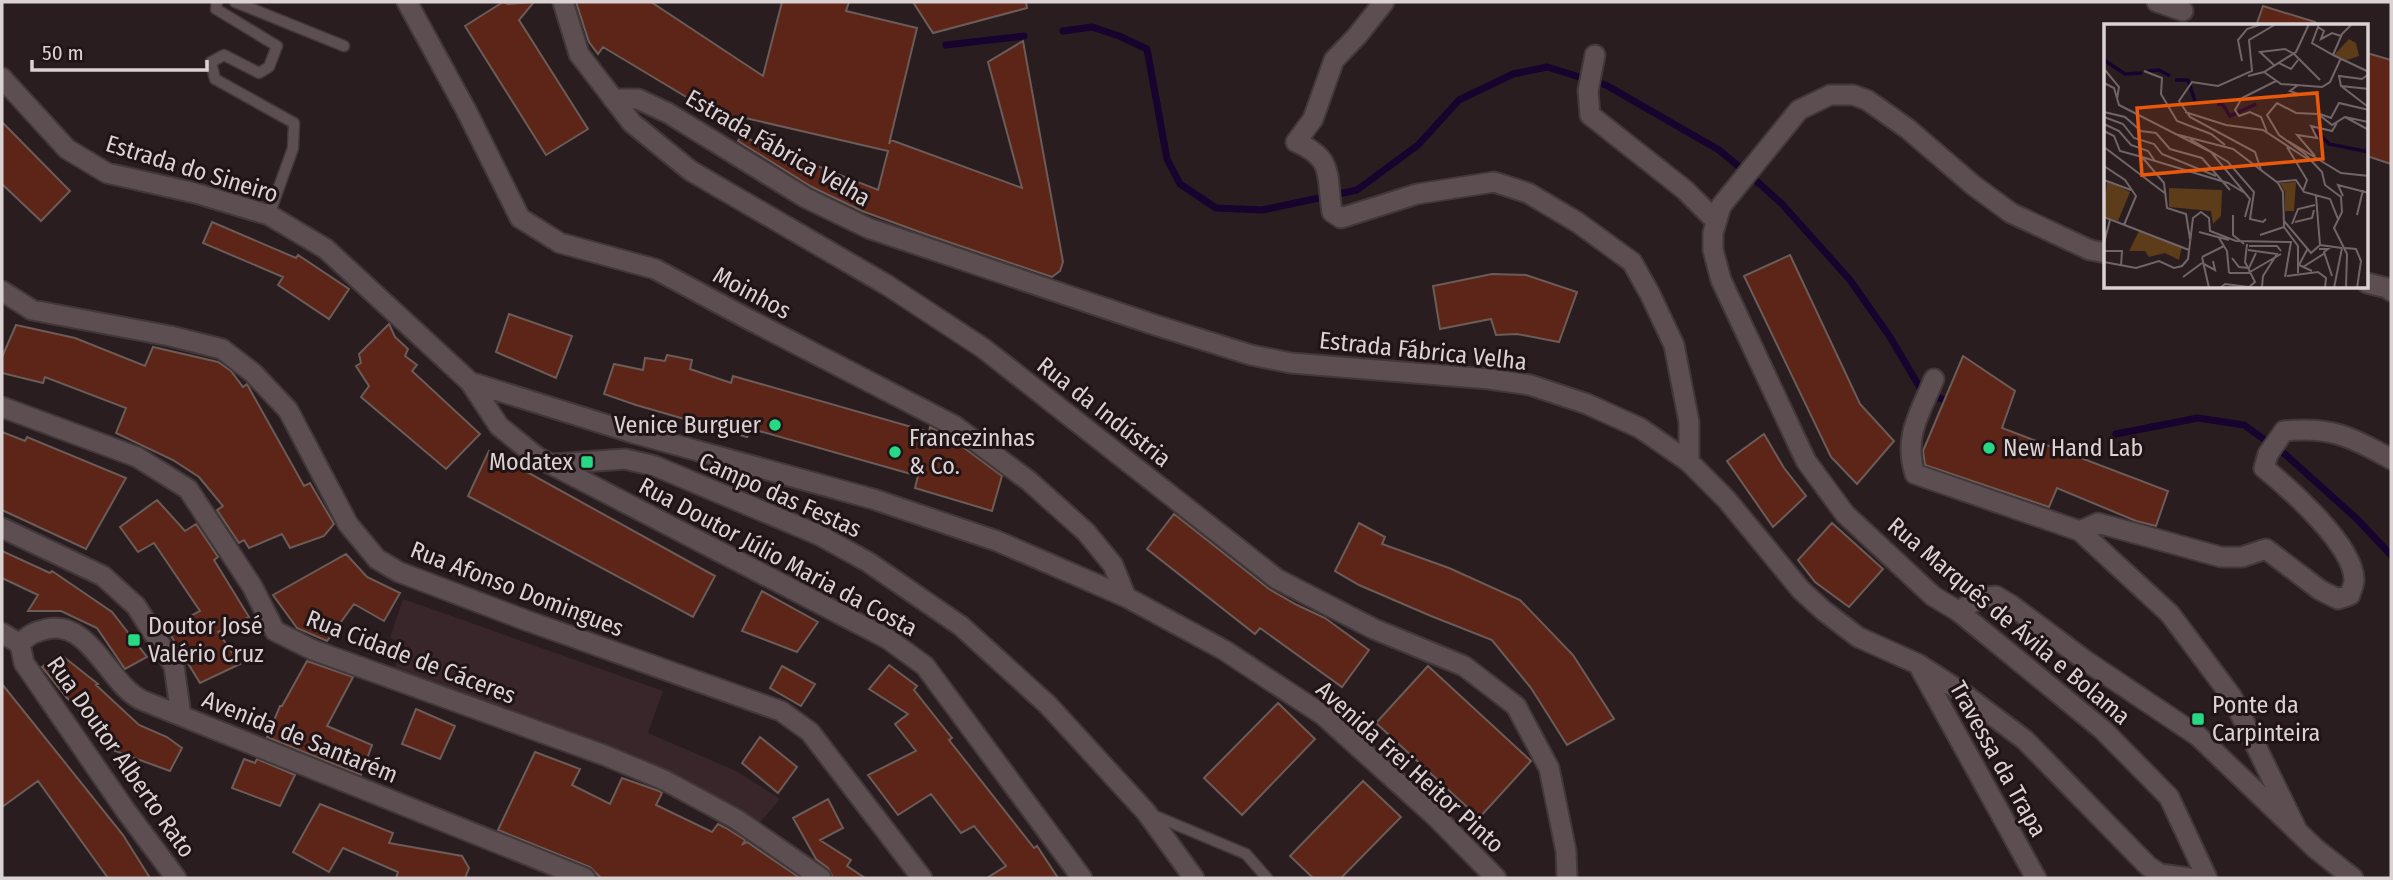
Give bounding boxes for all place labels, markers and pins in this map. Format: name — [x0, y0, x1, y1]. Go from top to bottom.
place label: Venice Burguer — [614, 411, 762, 439]
marker: Venice Burguer — [767, 417, 783, 433]
place label: Francezinhas & Co. — [909, 424, 1035, 480]
place label: New Hand Lab — [2003, 434, 2143, 462]
marker: New Hand Lab — [1981, 440, 1997, 456]
marker: Francezinhas & Co. — [887, 444, 903, 460]
place label: Modatex — [489, 448, 573, 476]
marker: Modatex — [579, 454, 595, 470]
place label: Doutor José Valério Cruz — [148, 612, 264, 668]
marker: Doutor José Valério Cruz — [126, 632, 142, 648]
place label: Ponte da Carpinteira — [2212, 691, 2320, 747]
marker: Ponte da Carpinteira — [2190, 711, 2206, 727]

